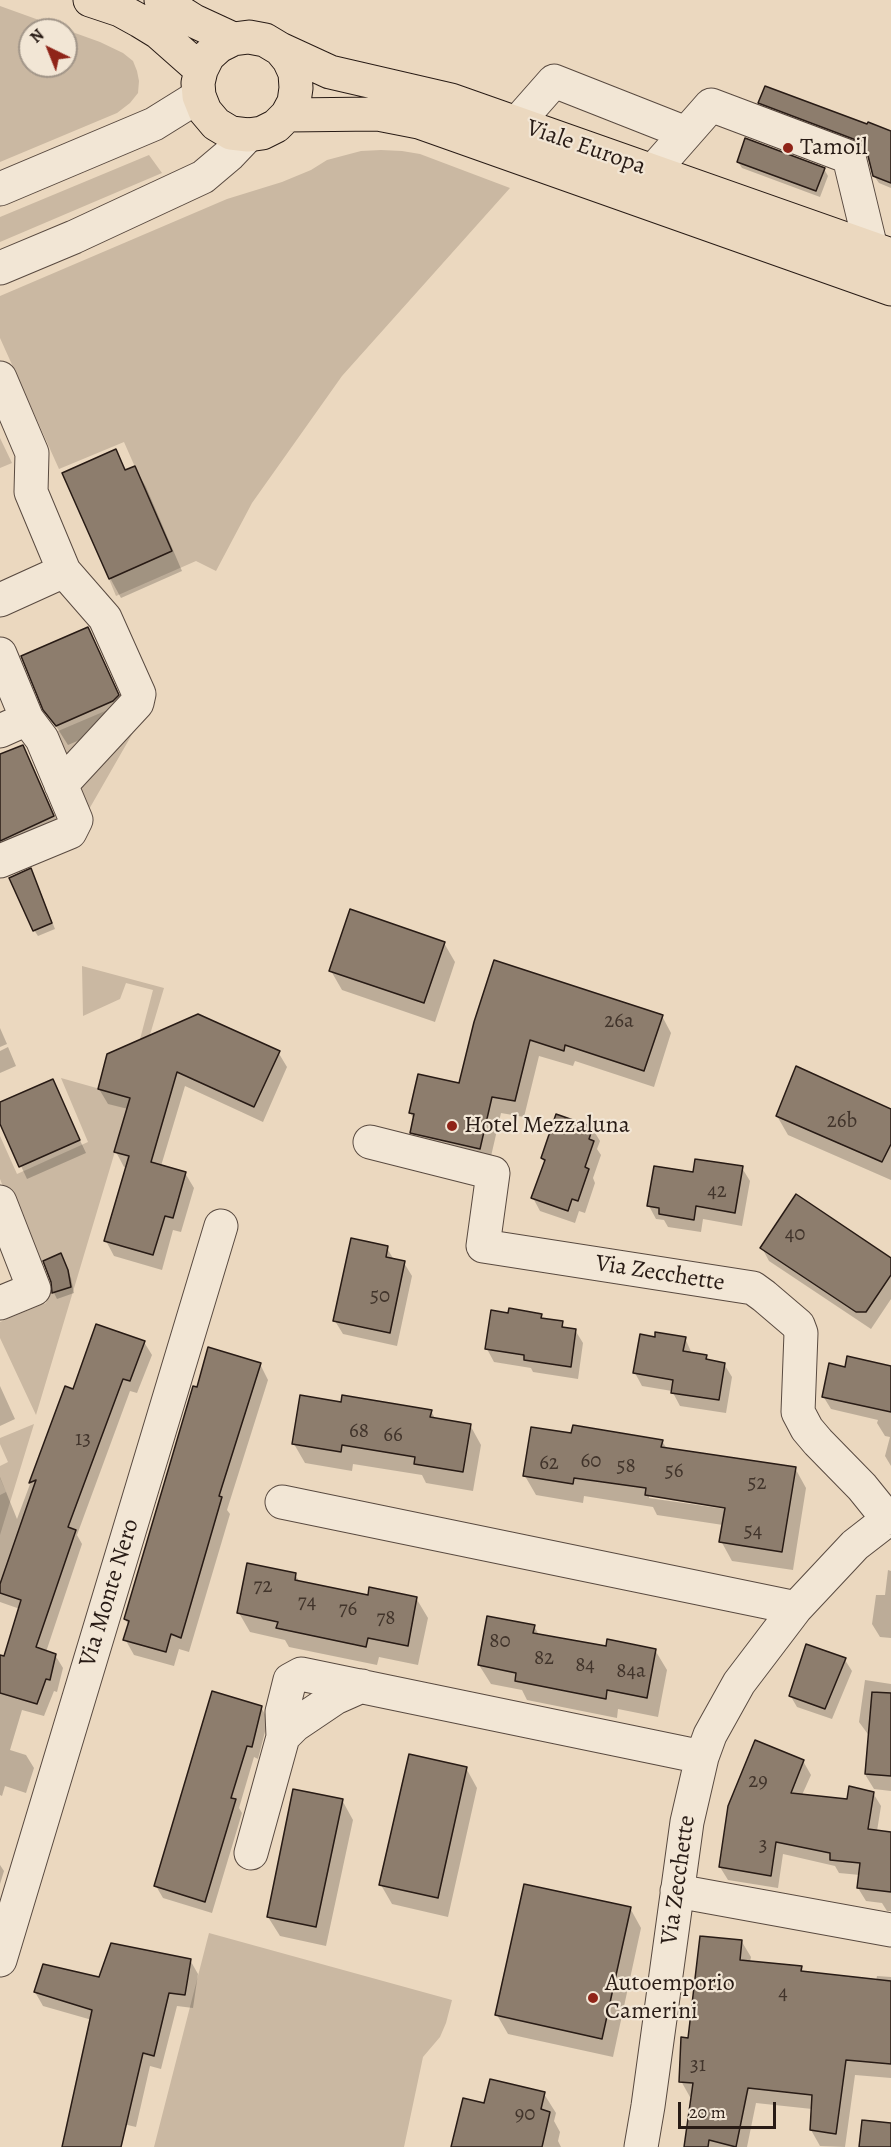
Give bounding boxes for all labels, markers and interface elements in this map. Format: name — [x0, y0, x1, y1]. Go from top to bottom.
north arrow — [18, 18, 78, 78]
text: N — [25, 24, 49, 48]
street label: Viale Europa — [522, 114, 650, 182]
place label: Tamoil — [800, 134, 868, 162]
marker: Tamoil — [781, 141, 795, 155]
house number: 26a — [604, 1009, 634, 1035]
house number: 26b — [827, 1109, 857, 1135]
place label: Hotel Mezzaluna — [464, 1112, 630, 1140]
marker: Hotel Mezzaluna — [445, 1119, 459, 1133]
house number: 42 — [707, 1179, 727, 1205]
house number: 40 — [785, 1222, 805, 1248]
street label: Via Zecchette — [593, 1250, 727, 1298]
house number: 50 — [370, 1284, 390, 1310]
house number: 68 — [349, 1419, 369, 1445]
house number: 66 — [383, 1423, 403, 1449]
house number: 13 — [75, 1427, 91, 1453]
house number: 60 — [581, 1449, 601, 1475]
house number: 62 — [539, 1451, 559, 1477]
house number: 58 — [616, 1454, 636, 1480]
house number: 56 — [665, 1459, 683, 1485]
house number: 52 — [747, 1471, 767, 1497]
street label: Via Monte Nero — [74, 1516, 146, 1670]
house number: 54 — [744, 1519, 762, 1545]
house number: 72 — [254, 1574, 272, 1600]
house number: 74 — [298, 1590, 316, 1616]
house number: 76 — [339, 1597, 357, 1623]
house number: 78 — [376, 1606, 396, 1632]
house number: 80 — [489, 1629, 511, 1655]
house number: 82 — [534, 1646, 554, 1672]
house number: 84 — [575, 1653, 595, 1679]
house number: 84a — [616, 1659, 646, 1685]
house number: 29 — [748, 1769, 768, 1795]
street label: Via Zecchette — [656, 1813, 702, 1947]
house number: 3 — [759, 1833, 767, 1859]
place label: Autoemporio Camerini — [605, 1970, 735, 2026]
house number: 4 — [778, 1981, 788, 2007]
marker: Autoemporio Camerini — [586, 1991, 600, 2005]
house number: 31 — [690, 2053, 706, 2079]
scale bar — [681, 2090, 778, 2128]
text: 20 m — [689, 2100, 726, 2124]
house number: 90 — [515, 2102, 535, 2128]

